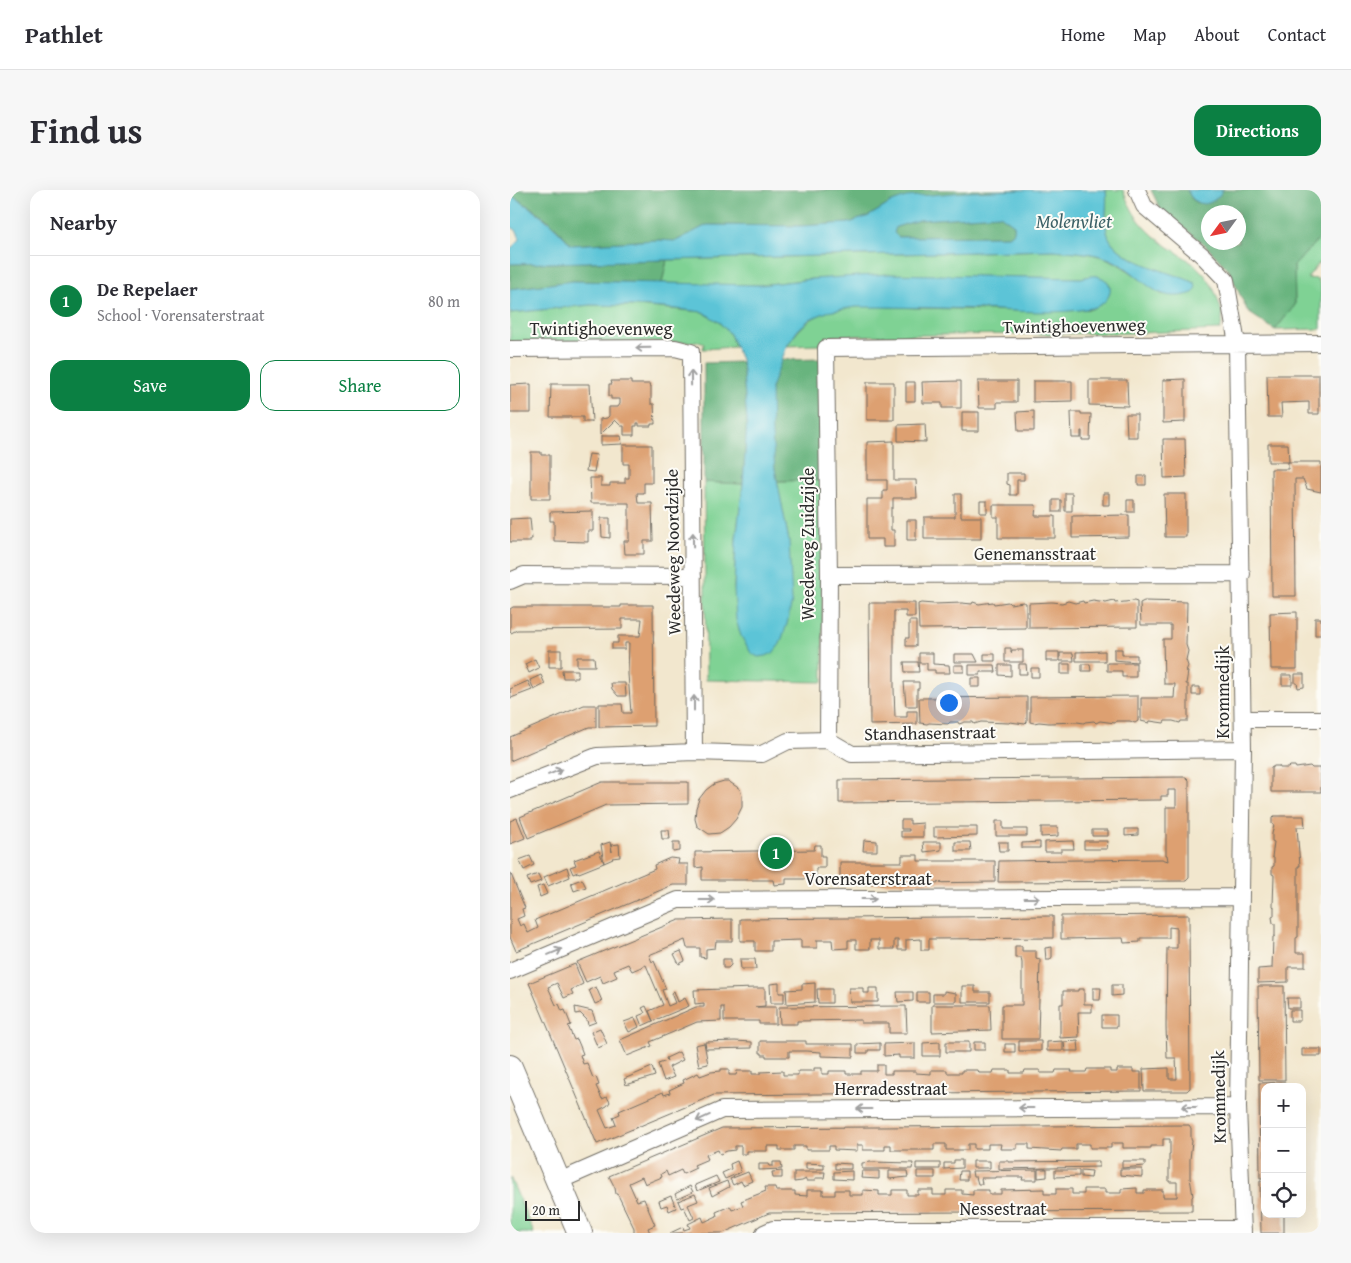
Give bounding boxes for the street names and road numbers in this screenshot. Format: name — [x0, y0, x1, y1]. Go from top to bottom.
street label: Twintighoevenweg — [1002, 311, 1146, 340]
street label: Twintighoevenweg — [529, 315, 673, 342]
street label: Weedeweg Zuidzijde — [794, 467, 821, 621]
street label: Weedeweg Noordzijde — [658, 469, 687, 635]
street label: Genemansstraat — [974, 540, 1097, 567]
street label: Krommedijk — [1209, 644, 1236, 739]
street label: Standhasenstraat — [864, 718, 997, 747]
street label: Vorensaterstraat — [804, 865, 932, 892]
street label: Krommedijk — [1204, 1049, 1233, 1144]
street label: Herradesstraat — [835, 1075, 948, 1102]
street label: Nessestraat — [959, 1195, 1047, 1222]

